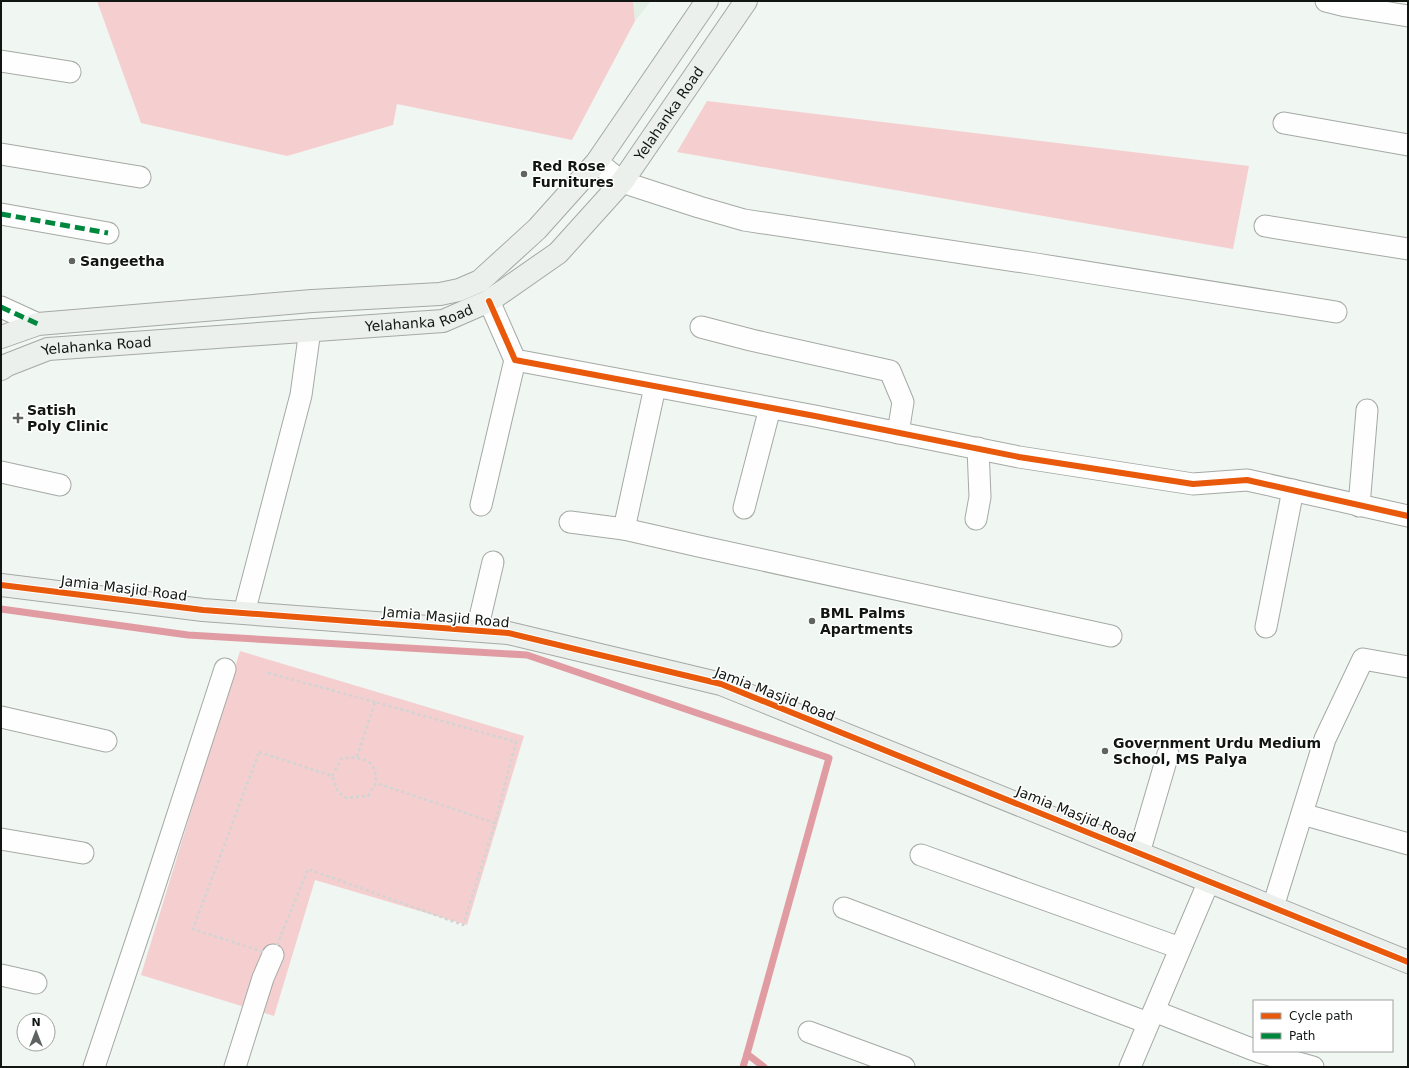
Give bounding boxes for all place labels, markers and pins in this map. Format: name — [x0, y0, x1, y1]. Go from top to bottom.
place label: Red Rose Furnitures — [532, 158, 614, 190]
marker: Red Rose Furnitures — [519, 169, 529, 179]
place label: Sangeetha — [80, 253, 165, 269]
marker: Sangeetha — [67, 256, 77, 266]
place label: Satish Poly Clinic — [27, 402, 109, 434]
marker: Satish Poly Clinic — [12, 412, 24, 424]
place label: BML Palms Apartments — [820, 605, 913, 637]
marker: BML Palms Apartments — [807, 616, 817, 626]
place label: Government Urdu Medium School, MS Palya — [1113, 735, 1321, 767]
marker: Government Urdu Medium School, MS Palya — [1100, 746, 1110, 756]

